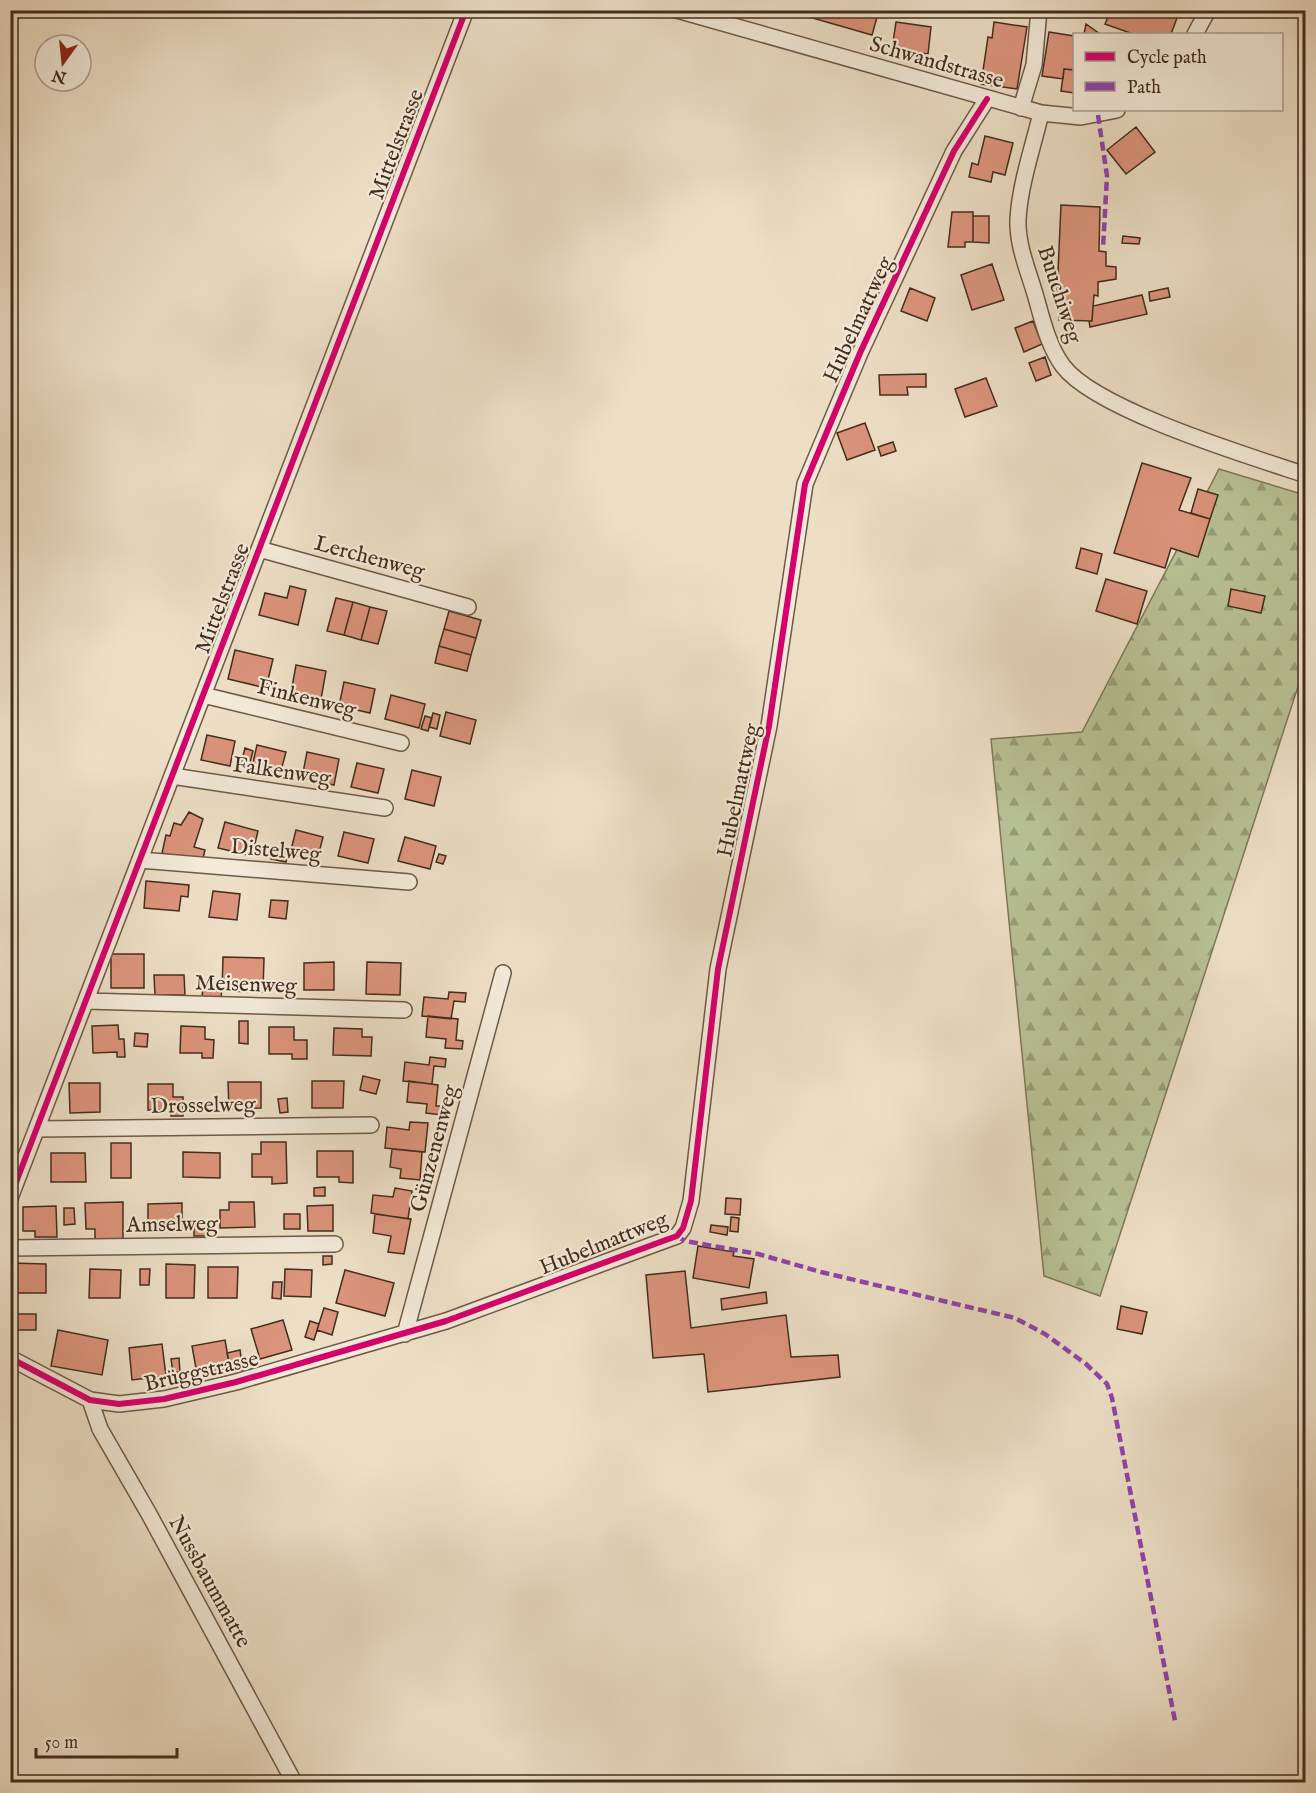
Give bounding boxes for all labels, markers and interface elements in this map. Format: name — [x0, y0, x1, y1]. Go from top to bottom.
street label: Schwandstrasse — [866, 30, 1007, 95]
north arrow — [33, 33, 93, 93]
legend — [1073, 33, 1283, 111]
text: Cycle path — [1127, 47, 1207, 70]
text: N — [50, 64, 70, 87]
text: Path — [1127, 77, 1161, 100]
street label: Mittelstrasse — [363, 85, 431, 204]
street label: Buuchiweg — [1030, 242, 1088, 348]
street label: Hubelmattweg — [817, 251, 901, 387]
street label: Lerchenweg — [311, 530, 429, 586]
street label: Mittelstrasse — [189, 539, 257, 658]
street label: Finkenweg — [254, 673, 360, 725]
street label: Hubelmattweg — [711, 720, 767, 860]
street label: Falkenweg — [231, 751, 334, 793]
street label: Distelweg — [229, 833, 323, 869]
street label: Meisenweg — [194, 969, 299, 1001]
street label: Günzenenweg — [405, 1081, 466, 1215]
street label: Drosselweg — [150, 1091, 257, 1121]
street label: Hubelmattweg — [535, 1205, 673, 1282]
street label: Amselweg — [125, 1210, 219, 1240]
street label: Brüggstrasse — [142, 1345, 261, 1399]
street label: Nussbaummatte — [161, 1511, 257, 1653]
scale bar — [36, 1721, 177, 1759]
text: 50 m — [45, 1732, 78, 1755]

